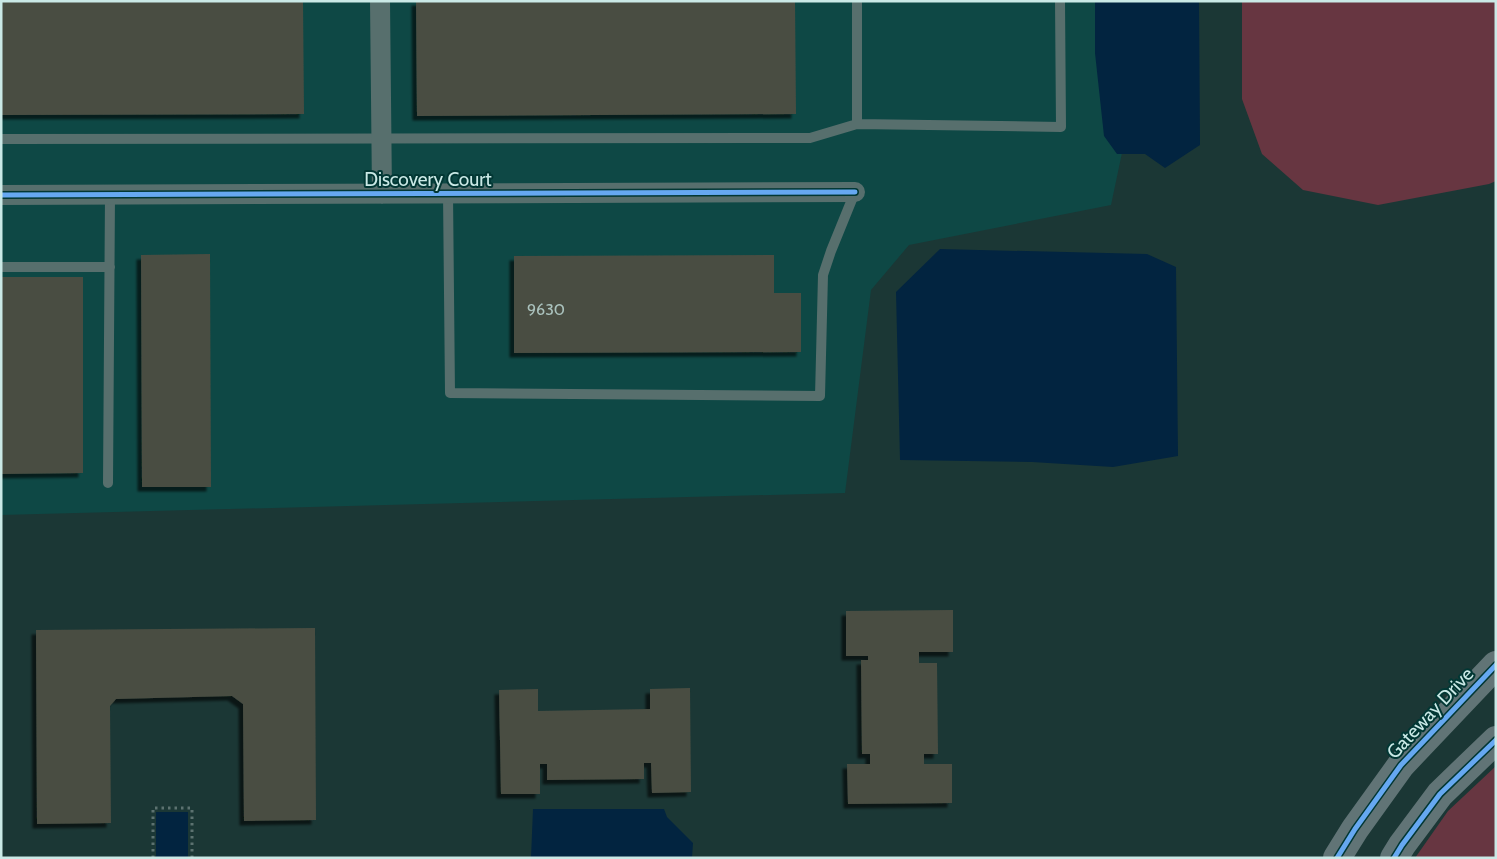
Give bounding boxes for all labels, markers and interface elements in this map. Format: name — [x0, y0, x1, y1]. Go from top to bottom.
street label: Discovery Court — [364, 168, 492, 191]
house number: 9630 — [527, 300, 565, 319]
street label: Gateway Drive — [1382, 662, 1478, 764]

